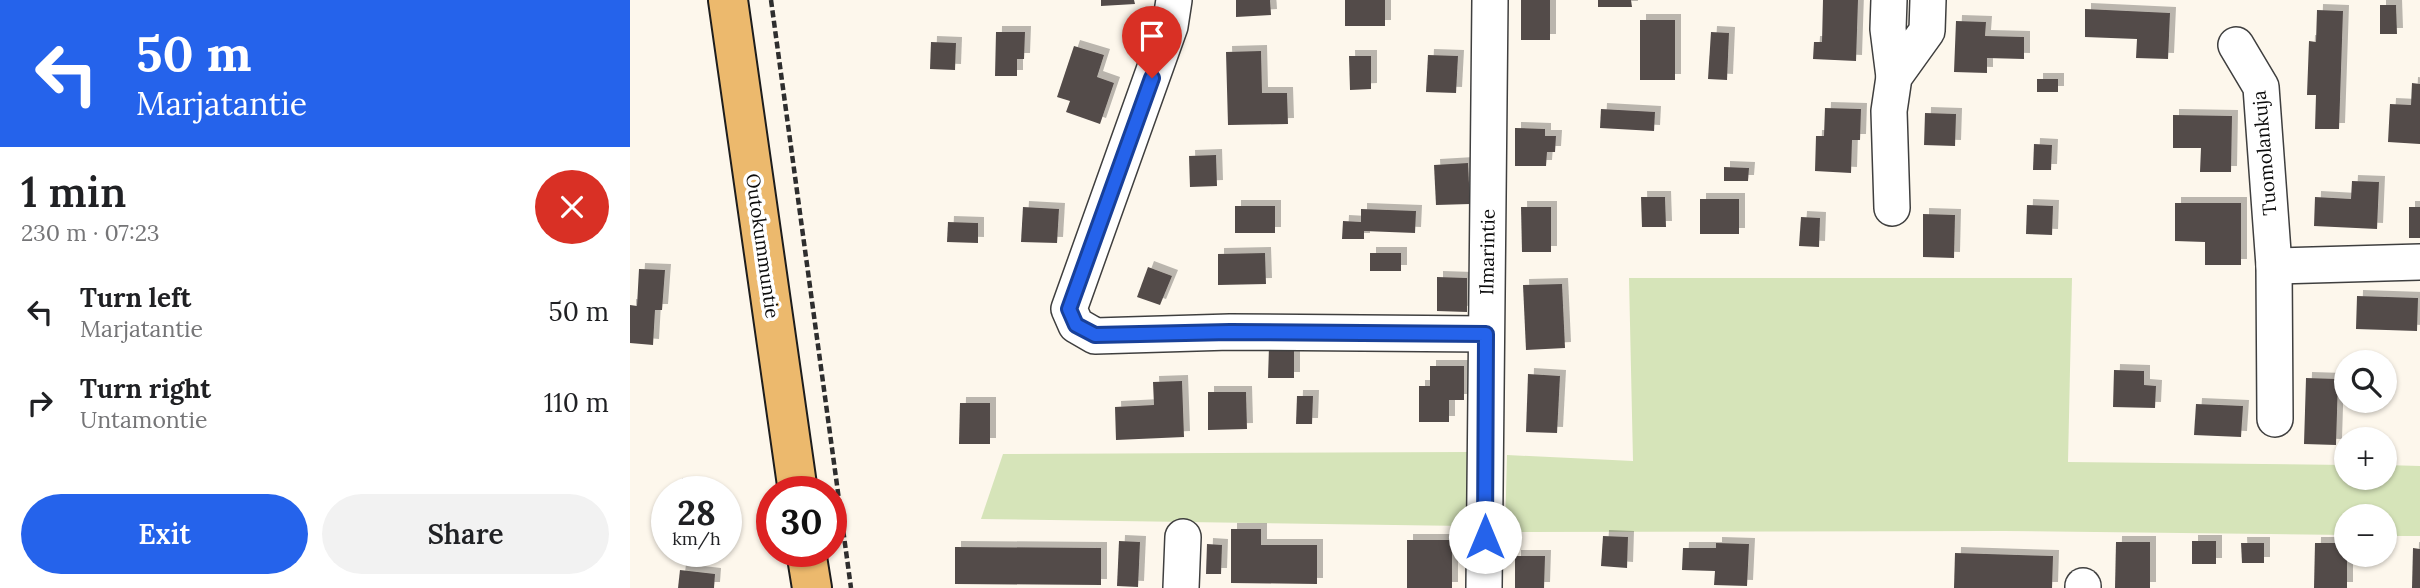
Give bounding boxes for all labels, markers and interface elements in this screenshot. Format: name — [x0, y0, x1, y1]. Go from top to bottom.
pin — [1122, 6, 1182, 78]
icon: arrive — [1133, 17, 1171, 55]
text: 50 m — [136, 22, 252, 84]
icon: left — [21, 28, 112, 119]
text: Marjatantie — [136, 83, 307, 124]
street label: Tuomolankuja — [2247, 89, 2281, 216]
text: 1 min — [21, 165, 126, 219]
button: close — [535, 170, 609, 244]
street label: Outokummuntie — [741, 172, 785, 320]
street label: Ilmarintie — [1474, 209, 1500, 295]
text: 230 m · 07:23 — [21, 218, 160, 247]
text: Turn left — [80, 281, 191, 314]
icon: left — [21, 293, 59, 331]
text: 50 m — [549, 295, 609, 328]
text: Marjatantie — [80, 314, 203, 343]
map controls — [2334, 350, 2397, 567]
button: search — [2334, 350, 2397, 413]
text: Turn right — [80, 372, 211, 405]
icon: right — [21, 384, 59, 422]
text: 110 m — [544, 386, 609, 419]
text: Untamontie — [80, 405, 207, 434]
button: + — [2334, 427, 2397, 490]
speed limit sign: 30 — [756, 476, 847, 567]
text: 28 — [677, 490, 716, 535]
button: Exit — [21, 494, 308, 574]
button: Share — [322, 494, 609, 574]
position arrow — [1448, 500, 1522, 574]
button: − — [2334, 504, 2397, 567]
text: km/h — [672, 527, 721, 550]

